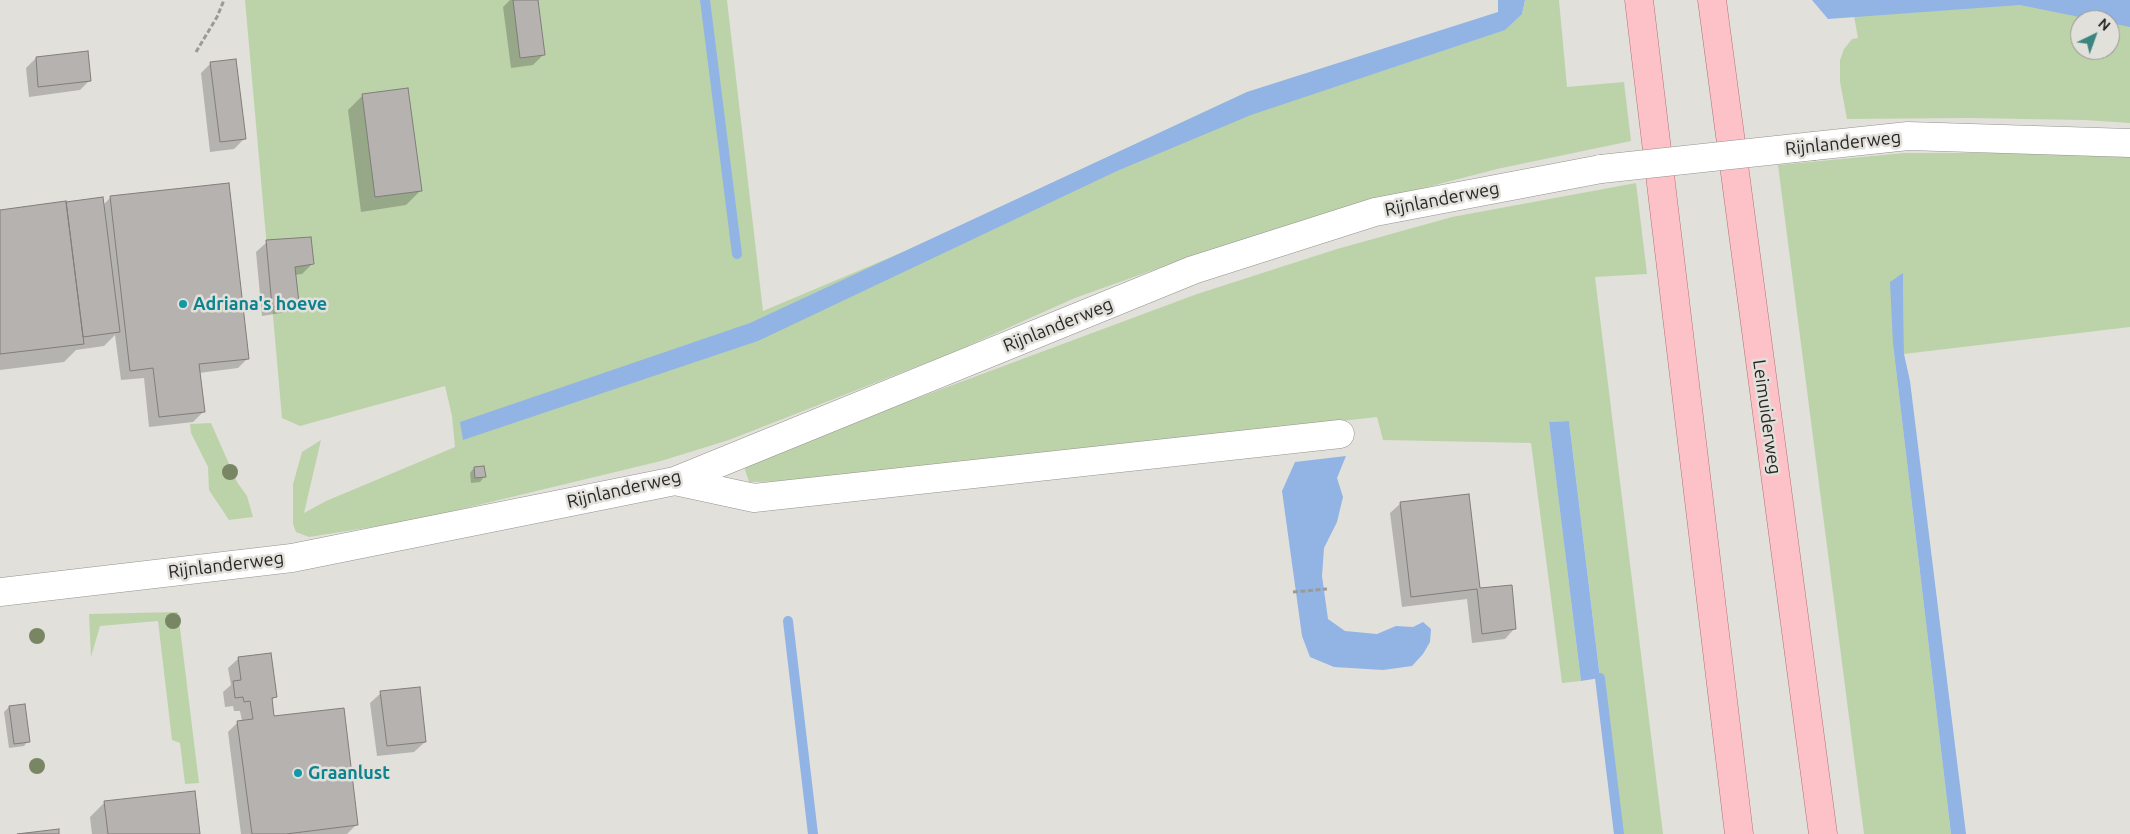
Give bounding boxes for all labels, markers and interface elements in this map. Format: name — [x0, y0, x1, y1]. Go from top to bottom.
north arrow — [2070, 10, 2120, 60]
text: N — [2095, 15, 2114, 34]
street label: Rijnlanderweg — [1784, 126, 1902, 160]
street label: Rijnlanderweg — [1383, 177, 1501, 221]
place label: Adriana's hoeve — [193, 293, 327, 315]
street label: Rijnlanderweg — [1000, 293, 1116, 357]
marker: Adriana's hoeve — [177, 298, 189, 310]
street label: Leimuiderweg — [1748, 358, 1786, 476]
street label: Rijnlanderweg — [565, 465, 683, 513]
street label: Rijnlanderweg — [167, 547, 285, 583]
place label: Graanlust — [308, 762, 390, 784]
marker: Graanlust — [292, 767, 304, 779]

